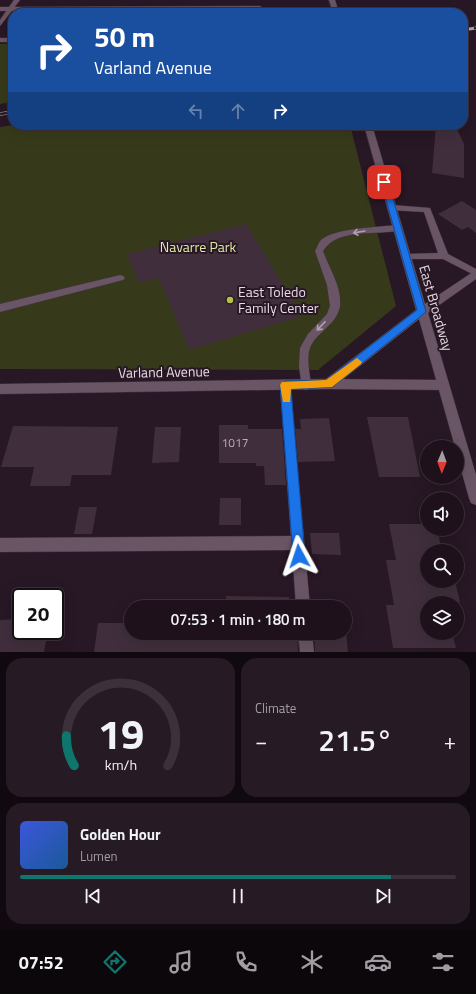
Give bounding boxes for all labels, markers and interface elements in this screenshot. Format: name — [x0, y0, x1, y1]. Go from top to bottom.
text: 50 m — [94, 15, 155, 58]
icon: right — [28, 24, 80, 76]
text: Varland Avenue — [94, 54, 212, 81]
icon: left — [185, 100, 207, 122]
icon: ahead — [227, 100, 249, 122]
icon: right — [269, 100, 291, 122]
pin — [367, 165, 401, 199]
icon: arrive — [373, 171, 395, 193]
one-way arrow — [353, 229, 366, 237]
park label: Navarre Park — [160, 236, 237, 257]
street label: East Broadway — [414, 262, 459, 354]
place label: East Toledo Family Center — [238, 281, 319, 318]
marker: East Toledo Family Center — [225, 295, 235, 305]
one-way arrow — [317, 321, 326, 331]
street label: Varland Avenue — [118, 360, 210, 383]
house number: 1017 — [222, 433, 248, 452]
north arrow — [420, 440, 464, 484]
map controls — [420, 440, 464, 640]
button: sound — [420, 492, 464, 536]
position arrow — [278, 535, 320, 577]
button: search — [420, 544, 464, 588]
speed limit sign: 20 — [12, 588, 64, 640]
button: layers — [420, 596, 464, 640]
text: 07:53 · 1 min · 180 m — [171, 608, 305, 631]
text: Climate — [255, 698, 296, 718]
text: 19 — [97, 701, 144, 764]
text: 21.5° — [318, 717, 393, 763]
text: − — [255, 724, 267, 758]
text: + — [444, 724, 456, 758]
text: km/h — [104, 753, 137, 775]
text: Golden Hour — [80, 823, 161, 846]
text: Lumen — [80, 846, 117, 866]
icon: previous — [82, 885, 104, 907]
icon: pause — [227, 885, 249, 907]
icon: next — [372, 885, 394, 907]
icon: directions — [101, 948, 129, 976]
icon: music — [167, 948, 195, 976]
icon: phone — [232, 948, 260, 976]
icon: climate — [298, 948, 326, 976]
icon: car — [364, 948, 392, 976]
icon: filters — [429, 948, 457, 976]
text: 07:52 — [19, 949, 64, 976]

